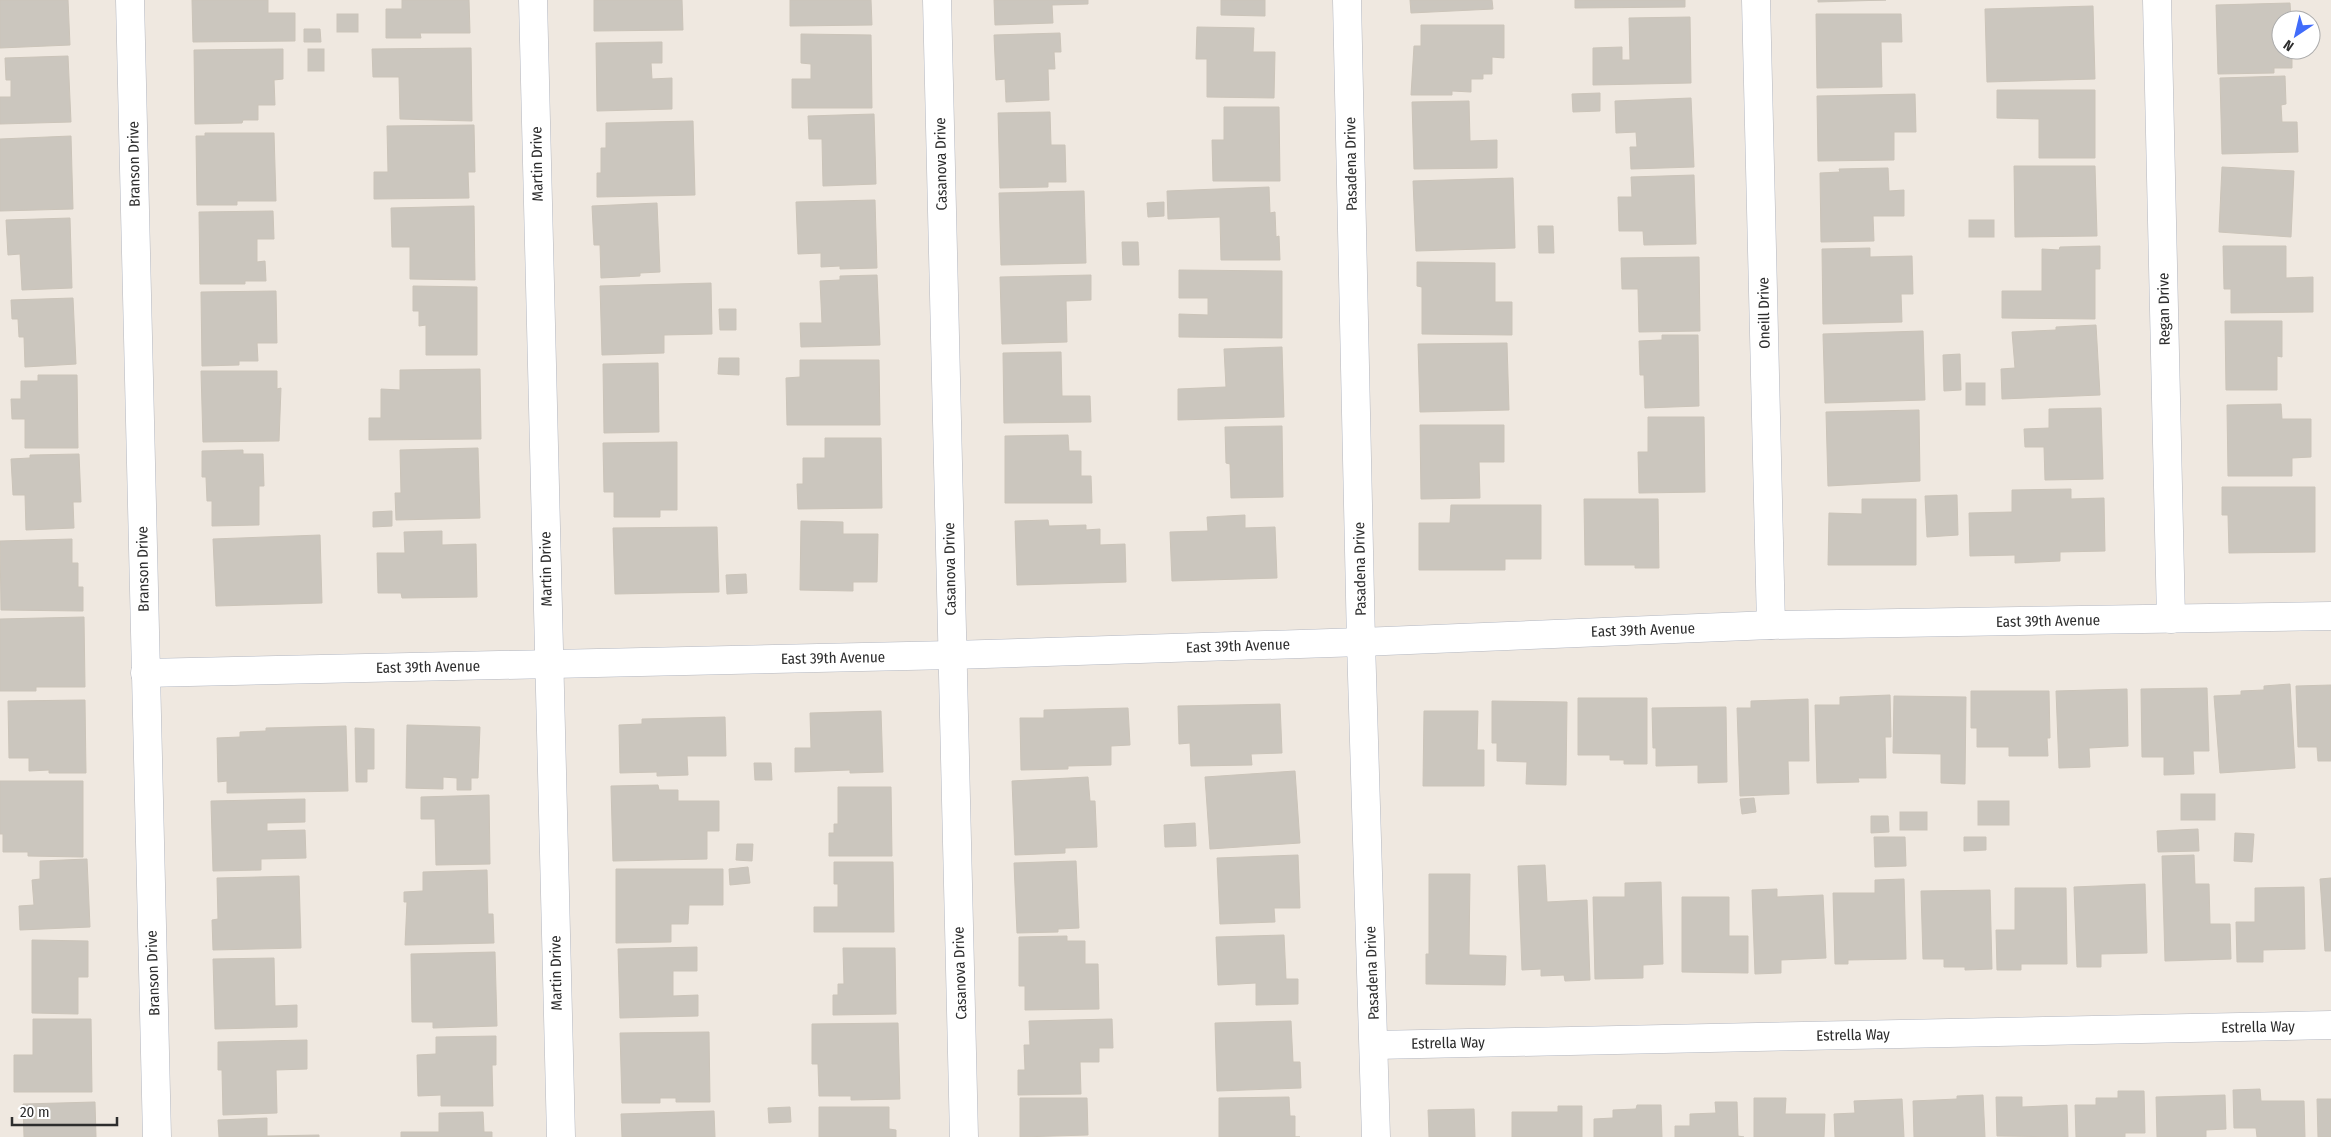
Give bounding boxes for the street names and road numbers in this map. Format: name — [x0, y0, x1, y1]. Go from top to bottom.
street label: Casanova Drive — [931, 117, 951, 211]
street label: Pasadena Drive — [1341, 117, 1361, 211]
street label: Branson Drive — [124, 121, 144, 207]
street label: Martin Drive — [527, 126, 547, 202]
street label: Regan Drive — [2154, 273, 2174, 345]
street label: Oneill Drive — [1754, 277, 1774, 349]
street label: Casanova Drive — [940, 522, 960, 616]
street label: Pasadena Drive — [1350, 522, 1370, 616]
street label: Branson Drive — [133, 526, 153, 612]
street label: Martin Drive — [536, 531, 556, 607]
street label: East 39th Avenue — [1996, 611, 2100, 631]
street label: East 39th Avenue — [1591, 619, 1695, 641]
street label: East 39th Avenue — [1186, 635, 1290, 657]
street label: East 39th Avenue — [781, 648, 885, 668]
street label: East 39th Avenue — [376, 657, 480, 677]
street label: Casanova Drive — [949, 926, 971, 1020]
street label: Pasadena Drive — [1361, 926, 1383, 1020]
street label: Branson Drive — [143, 930, 163, 1016]
street label: Martin Drive — [546, 935, 566, 1011]
street label: Estrella Way — [2221, 1017, 2295, 1037]
street label: Estrella Way — [1816, 1025, 1890, 1045]
street label: Estrella Way — [1411, 1033, 1485, 1053]

